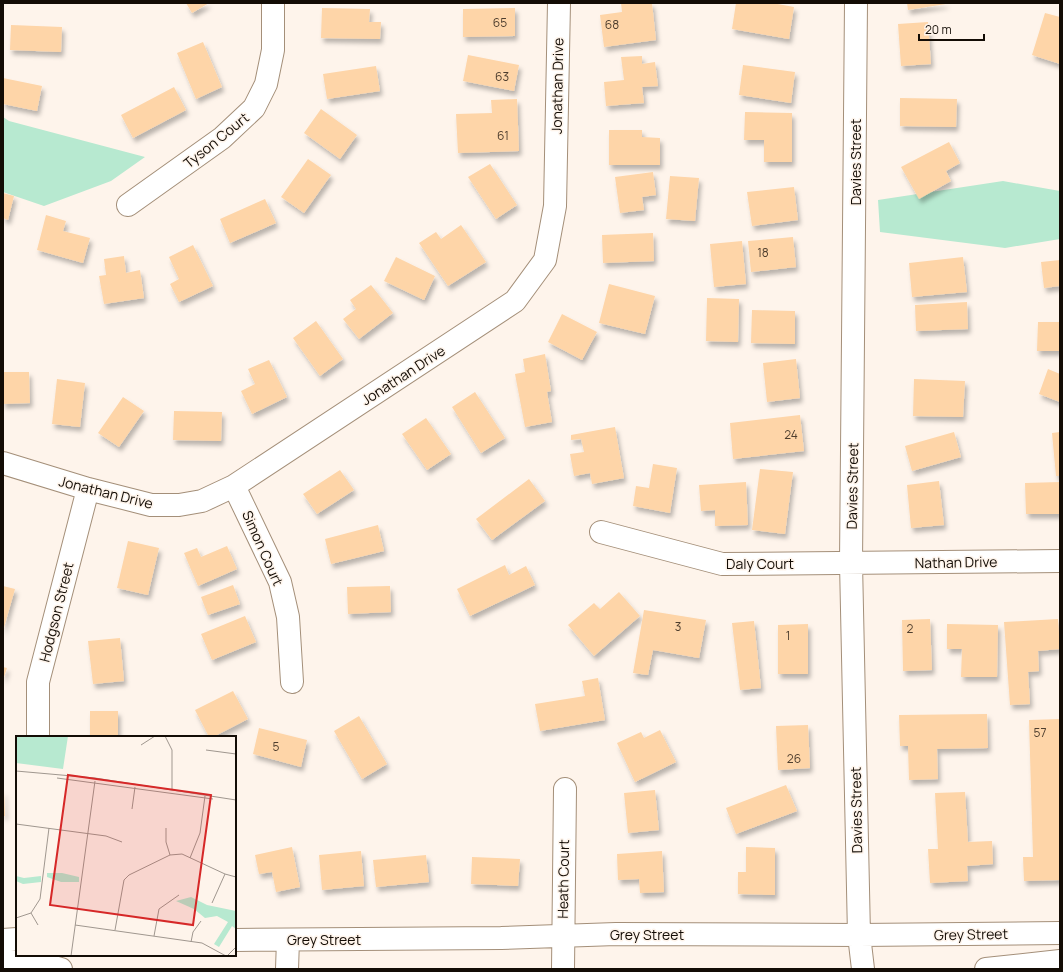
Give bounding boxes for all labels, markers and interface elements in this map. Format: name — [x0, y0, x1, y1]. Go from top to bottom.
house number: 65 — [493, 14, 507, 31]
house number: 68 — [605, 16, 619, 33]
scale bar — [919, 16, 984, 42]
text: 20 m — [925, 21, 952, 38]
street label: Jonathan Drive — [547, 38, 567, 134]
house number: 63 — [495, 68, 509, 85]
street label: Tyson Court — [179, 108, 253, 172]
street label: Davies Street — [846, 118, 865, 205]
house number: 61 — [497, 127, 509, 144]
house number: 18 — [757, 244, 769, 261]
street label: Jonathan Drive — [357, 341, 449, 409]
house number: 24 — [784, 426, 798, 443]
street label: Davies Street — [842, 442, 862, 530]
street label: Jonathan Drive — [57, 471, 155, 513]
street label: Simon Court — [238, 507, 288, 589]
street label: Nathan Drive — [914, 552, 998, 572]
street label: Daly Court — [726, 554, 794, 573]
street label: Hodgson Street — [34, 560, 78, 664]
house number: 3 — [675, 618, 681, 635]
house number: 2 — [907, 620, 914, 637]
house number: 1 — [786, 627, 790, 644]
house number: 57 — [1034, 724, 1046, 741]
inset map — [16, 736, 236, 956]
house number: 5 — [273, 738, 280, 755]
house number: 26 — [787, 750, 801, 767]
street label: Davies Street — [846, 766, 866, 854]
street label: Heath Court — [553, 839, 573, 919]
street label: Grey Street — [934, 924, 1009, 944]
street label: Grey Street — [610, 925, 684, 944]
street label: Grey Street — [287, 930, 361, 949]

